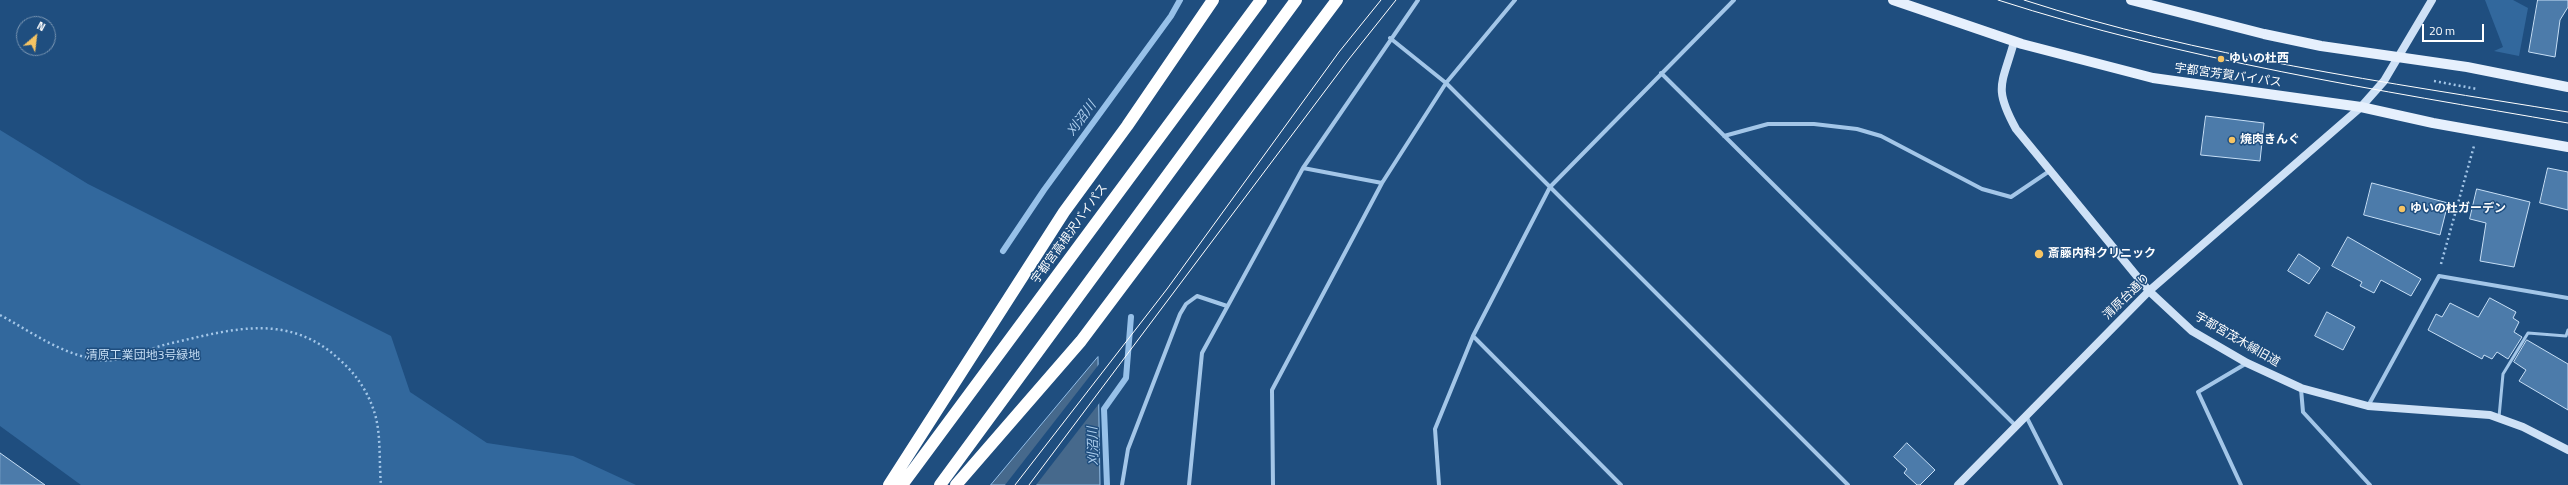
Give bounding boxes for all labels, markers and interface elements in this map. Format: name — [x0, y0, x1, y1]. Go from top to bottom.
north arrow — [16, 16, 56, 56]
scale bar — [2424, 16, 2486, 42]
text: N — [34, 17, 48, 35]
text: 20 m — [2429, 21, 2455, 40]
place label: ゆいの杜西 — [2229, 52, 2289, 66]
marker: ゆいの杜西 — [2216, 54, 2226, 64]
street label: 宇都宮芳賀バイパス — [2174, 61, 2282, 91]
water label: 刈沼川 — [1064, 99, 1100, 139]
place label: 焼肉きんぐ — [2240, 133, 2300, 147]
marker: 焼肉きんぐ — [2227, 135, 2237, 145]
street label: 宇都宮高根沢バイパス — [1029, 181, 1111, 287]
place label: ゆいの杜ガーデン — [2410, 202, 2506, 216]
marker: ゆいの杜ガーデン — [2397, 204, 2407, 214]
place label: 斎藤内科クリニック — [2048, 247, 2156, 261]
marker: 斎藤内科クリニック — [2033, 248, 2045, 260]
street label: 清原台通り — [2100, 271, 2154, 323]
street label: 宇都宮茂木線旧道 — [2192, 310, 2282, 370]
park label: 清原工業団地3号緑地 — [86, 349, 200, 363]
water label: 刈沼川 — [1086, 426, 1102, 466]

